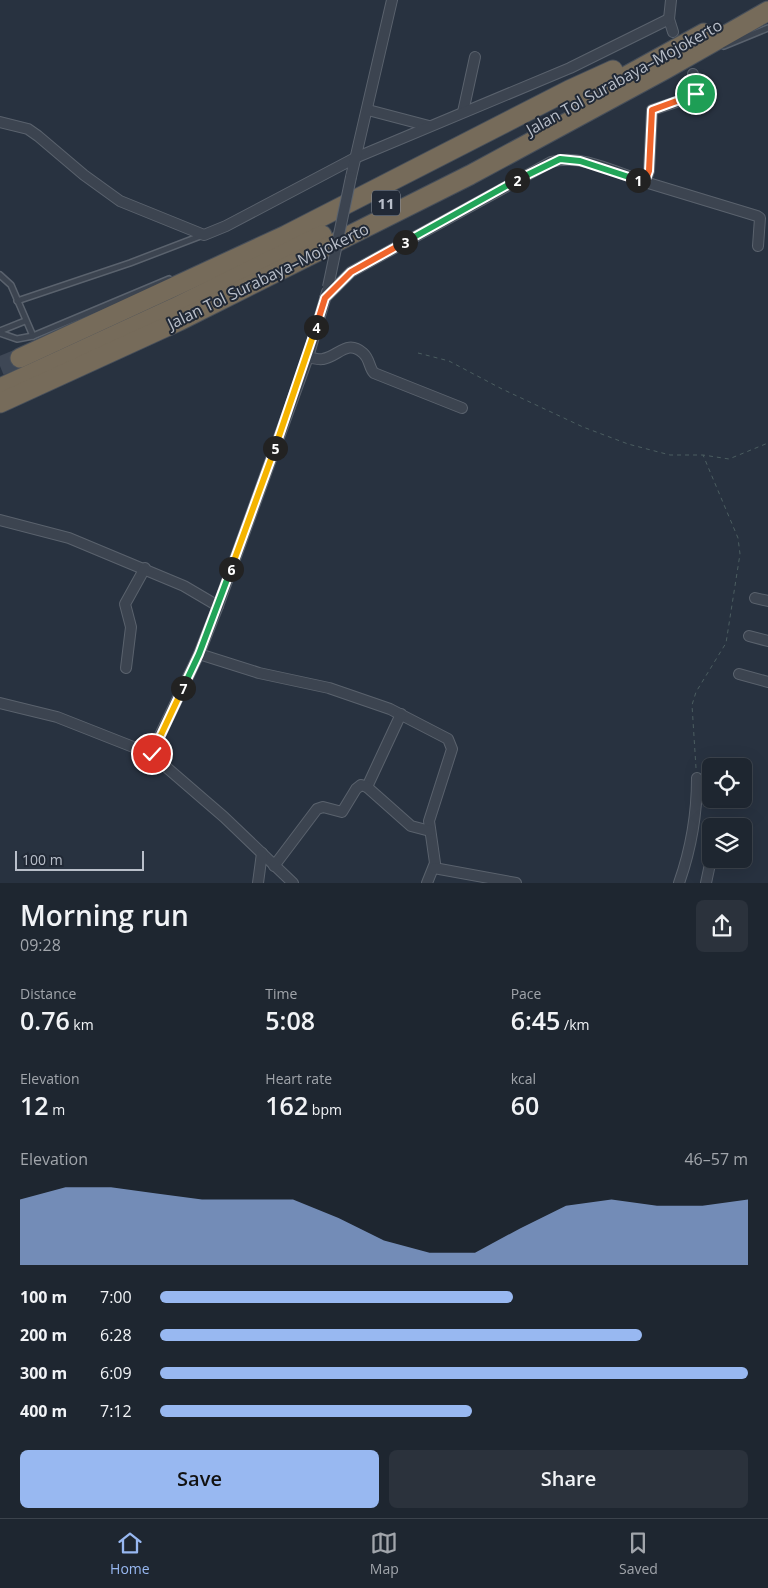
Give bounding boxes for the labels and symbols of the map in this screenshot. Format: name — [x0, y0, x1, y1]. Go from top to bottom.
street label: Jalan Tol Surabaya–Mojokerto — [520, 14, 726, 141]
pin — [675, 73, 717, 115]
pin: 2 — [504, 168, 530, 192]
pin: 1 — [626, 168, 650, 192]
road number: 11 — [372, 190, 400, 216]
street label: Jalan Tol Surabaya–Mojokerto — [162, 218, 372, 335]
pin: 3 — [392, 230, 418, 254]
pin: 4 — [304, 314, 328, 340]
pin: 5 — [262, 436, 288, 460]
pin: 6 — [218, 556, 244, 582]
pin: 7 — [170, 676, 196, 700]
pin — [131, 733, 173, 775]
scale bar — [15, 848, 144, 871]

